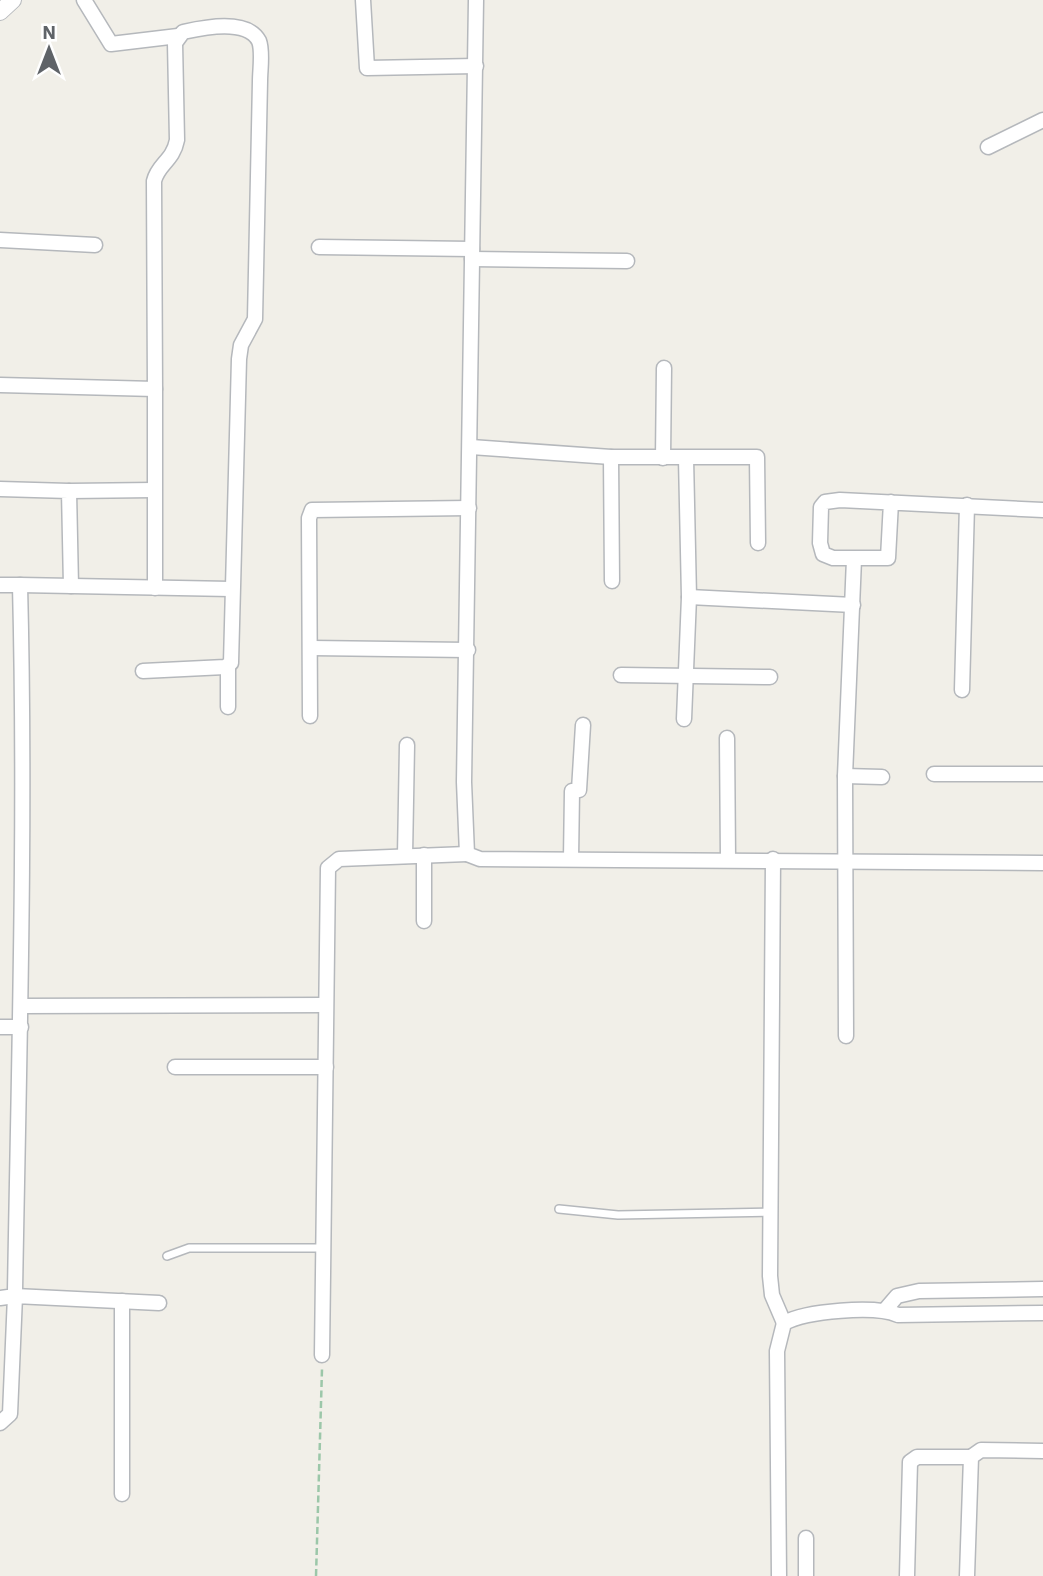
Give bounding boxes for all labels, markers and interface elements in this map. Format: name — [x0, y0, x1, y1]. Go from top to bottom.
north arrow — [14, 14, 84, 84]
text: N — [42, 20, 56, 44]

